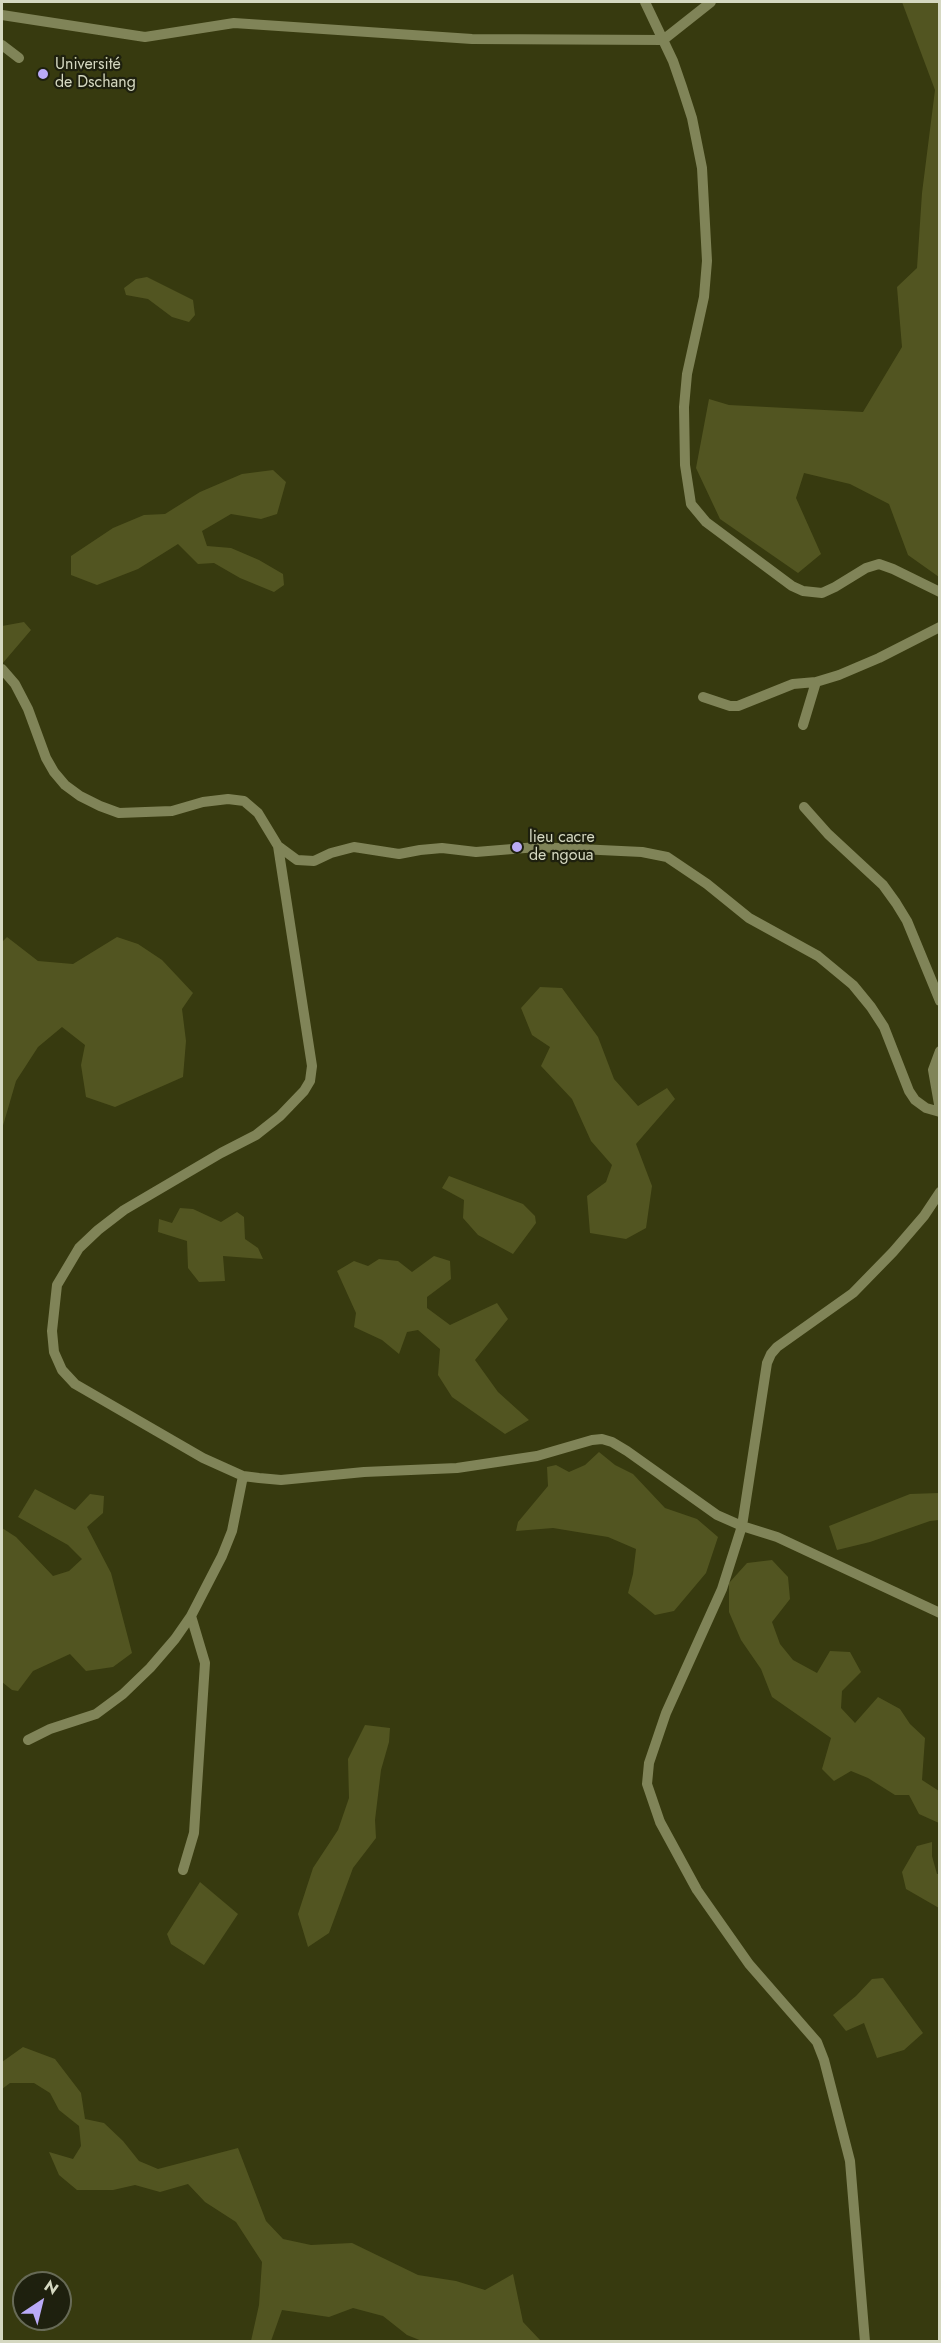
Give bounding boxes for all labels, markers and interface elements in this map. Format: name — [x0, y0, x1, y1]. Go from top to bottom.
place label: Université de Dschang — [55, 55, 136, 93]
marker: Université de Dschang — [36, 67, 50, 81]
place label: lieu cacre de ngoua — [529, 828, 595, 866]
marker: lieu cacre de ngoua — [510, 840, 524, 854]
north arrow — [12, 2271, 72, 2331]
text: N — [40, 2274, 63, 2301]

